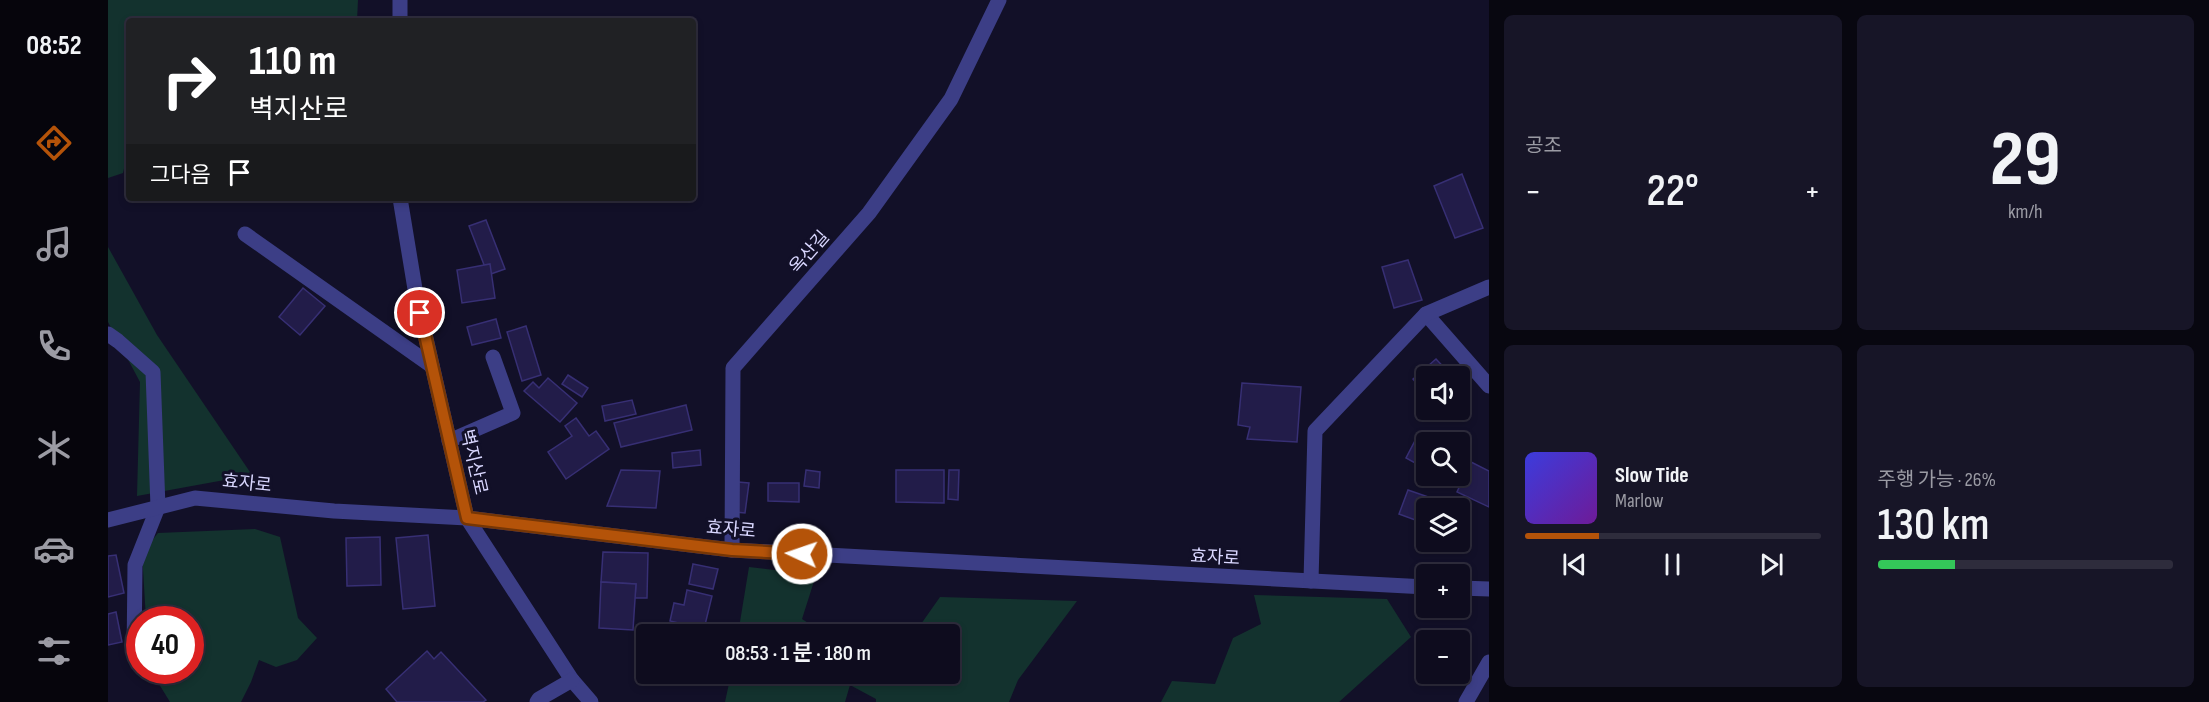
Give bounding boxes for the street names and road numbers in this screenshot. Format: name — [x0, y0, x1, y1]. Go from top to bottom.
street label: 옥산길 — [785, 227, 834, 278]
street label: 벽지산로 — [456, 427, 491, 497]
street label: 효자로 — [221, 470, 273, 497]
street label: 효자로 — [705, 517, 757, 542]
street label: 효자로 — [1190, 546, 1240, 569]

